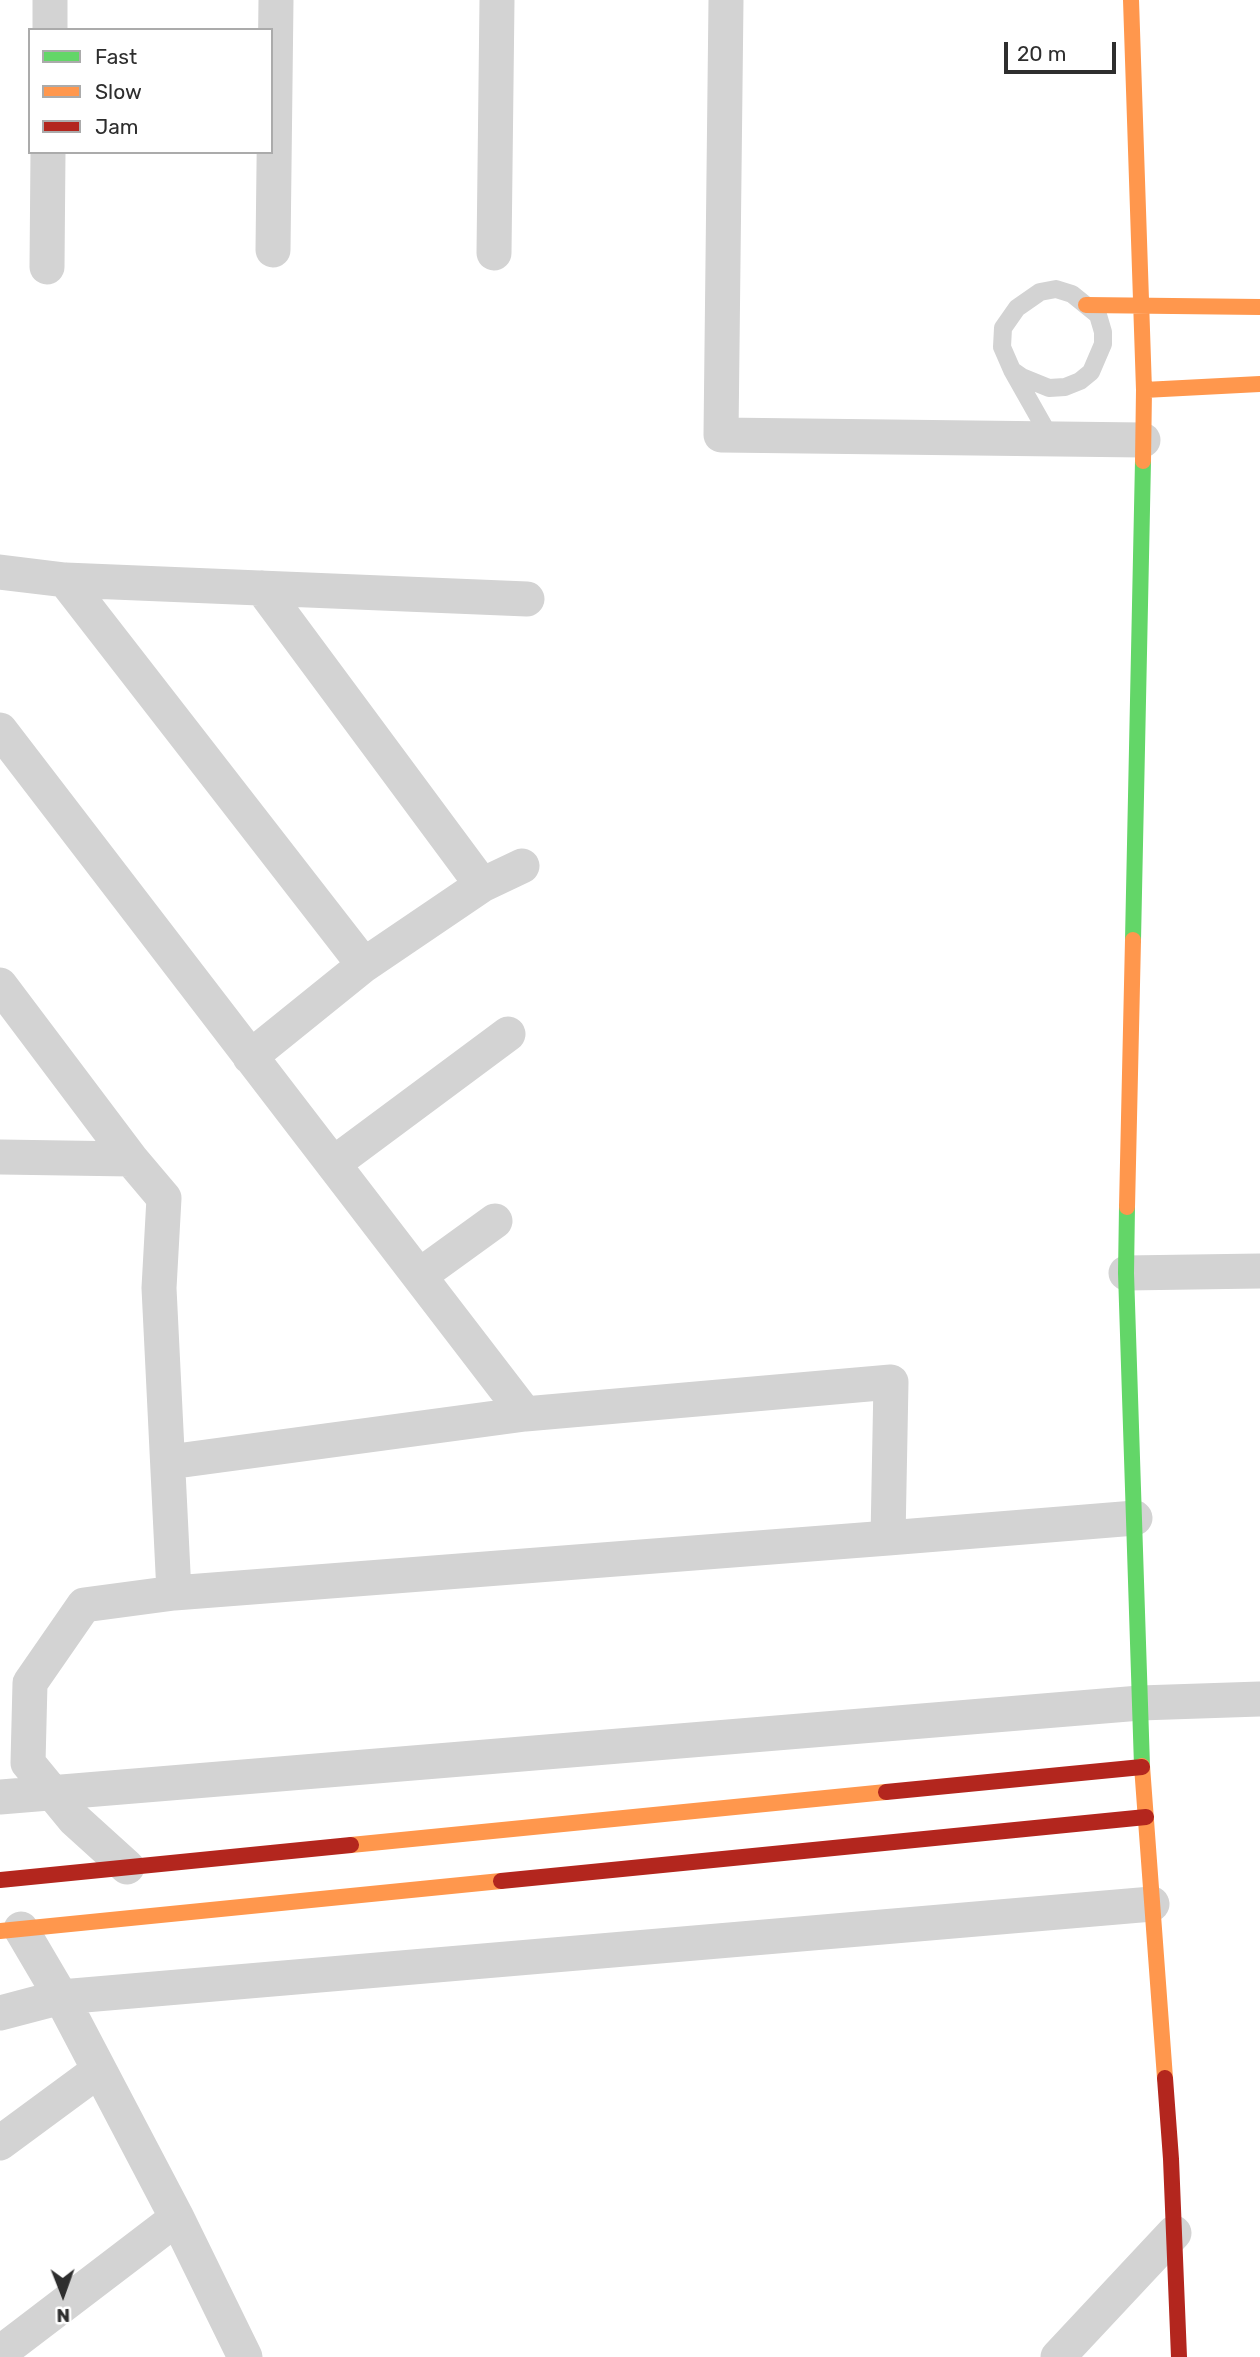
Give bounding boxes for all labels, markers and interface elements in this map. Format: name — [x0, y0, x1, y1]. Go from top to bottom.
legend — [28, 28, 273, 154]
scale bar — [1008, 28, 1120, 72]
text: 20 m — [1017, 41, 1066, 66]
text: Fast — [95, 44, 137, 69]
text: Slow — [95, 79, 142, 104]
text: Jam — [95, 114, 139, 139]
north arrow — [28, 2259, 98, 2329]
text: N — [56, 2304, 70, 2327]

